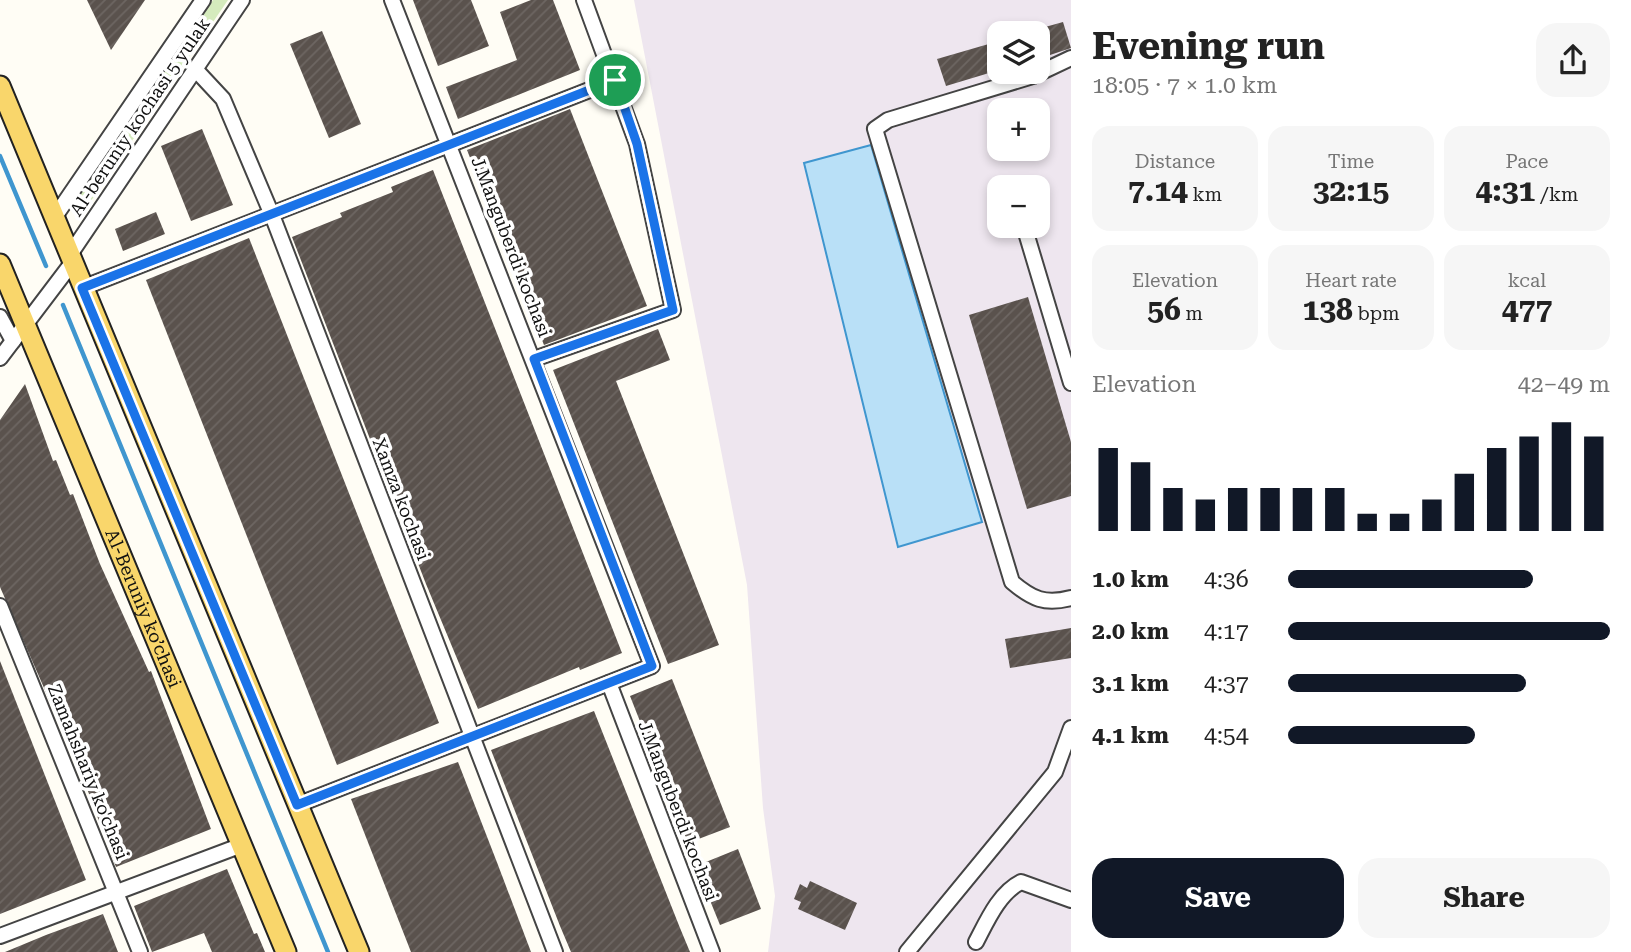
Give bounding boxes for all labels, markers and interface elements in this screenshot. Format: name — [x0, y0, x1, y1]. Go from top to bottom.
street label: Al-beruniy kochasi 5 yulak — [65, 14, 214, 220]
map controls — [987, 21, 1050, 238]
button: layers — [987, 21, 1050, 84]
button: share — [1536, 23, 1610, 97]
text: Evening run — [1092, 24, 1325, 68]
pin — [585, 50, 645, 110]
icon: arrive — [596, 61, 634, 99]
text: 18:05 · 7 × 1.0 km — [1092, 72, 1277, 99]
button: + — [987, 98, 1050, 161]
text: Distance — [1135, 150, 1215, 173]
text: Time — [1328, 150, 1374, 173]
text: Pace — [1506, 150, 1548, 173]
street label: J.Manguberdi kochasi — [467, 154, 556, 340]
text: 7.14 — [1128, 173, 1188, 208]
text: 32:15 — [1313, 173, 1389, 208]
text: 4:31 — [1476, 173, 1535, 208]
button: − — [987, 175, 1050, 238]
text: km — [1188, 183, 1222, 206]
text: /km — [1535, 183, 1578, 206]
text: Elevation — [1132, 269, 1218, 292]
text: Heart rate — [1305, 269, 1397, 292]
text: kcal — [1508, 269, 1546, 292]
text: 56 — [1147, 292, 1181, 327]
text: 138 — [1302, 292, 1353, 327]
text: 477 — [1502, 292, 1552, 327]
text: m — [1181, 302, 1203, 325]
text: bpm — [1353, 302, 1400, 325]
text: Elevation — [1092, 371, 1196, 398]
text: 42–49 m — [1518, 371, 1610, 398]
street label: Xamza kochasi — [368, 435, 435, 563]
street label: Al-Beruniy ko’chasi — [101, 526, 186, 691]
text: 1.0 km — [1092, 566, 1169, 593]
text: 4:36 — [1204, 566, 1249, 593]
text: 2.0 km — [1092, 618, 1169, 645]
text: 4:17 — [1204, 618, 1249, 645]
text: 3.1 km — [1092, 670, 1169, 697]
text: 4:37 — [1204, 670, 1249, 697]
street label: Zamahshariy ko'chasi — [44, 681, 133, 863]
street label: J.Manguberdi kochasi — [634, 718, 723, 904]
text: 4.1 km — [1092, 722, 1169, 749]
text: 4:54 — [1204, 722, 1249, 749]
button: Save — [1092, 858, 1344, 938]
button: Share — [1358, 858, 1610, 938]

